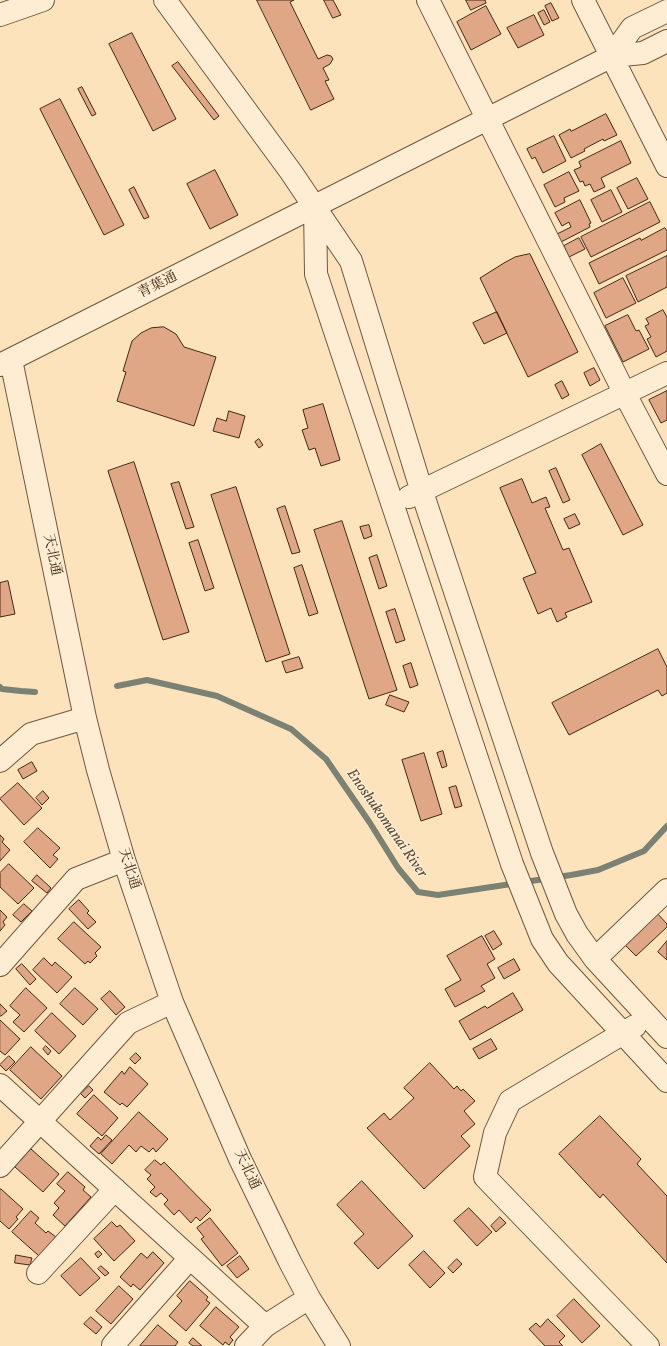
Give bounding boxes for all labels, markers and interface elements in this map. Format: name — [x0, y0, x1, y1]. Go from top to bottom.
street label: 青葉通 — [135, 269, 181, 303]
street label: 天北通 — [38, 533, 64, 577]
water label: Enoshukomanai River — [342, 766, 430, 882]
street label: 天北通 — [114, 846, 142, 892]
street label: 天北通 — [230, 1147, 262, 1193]

